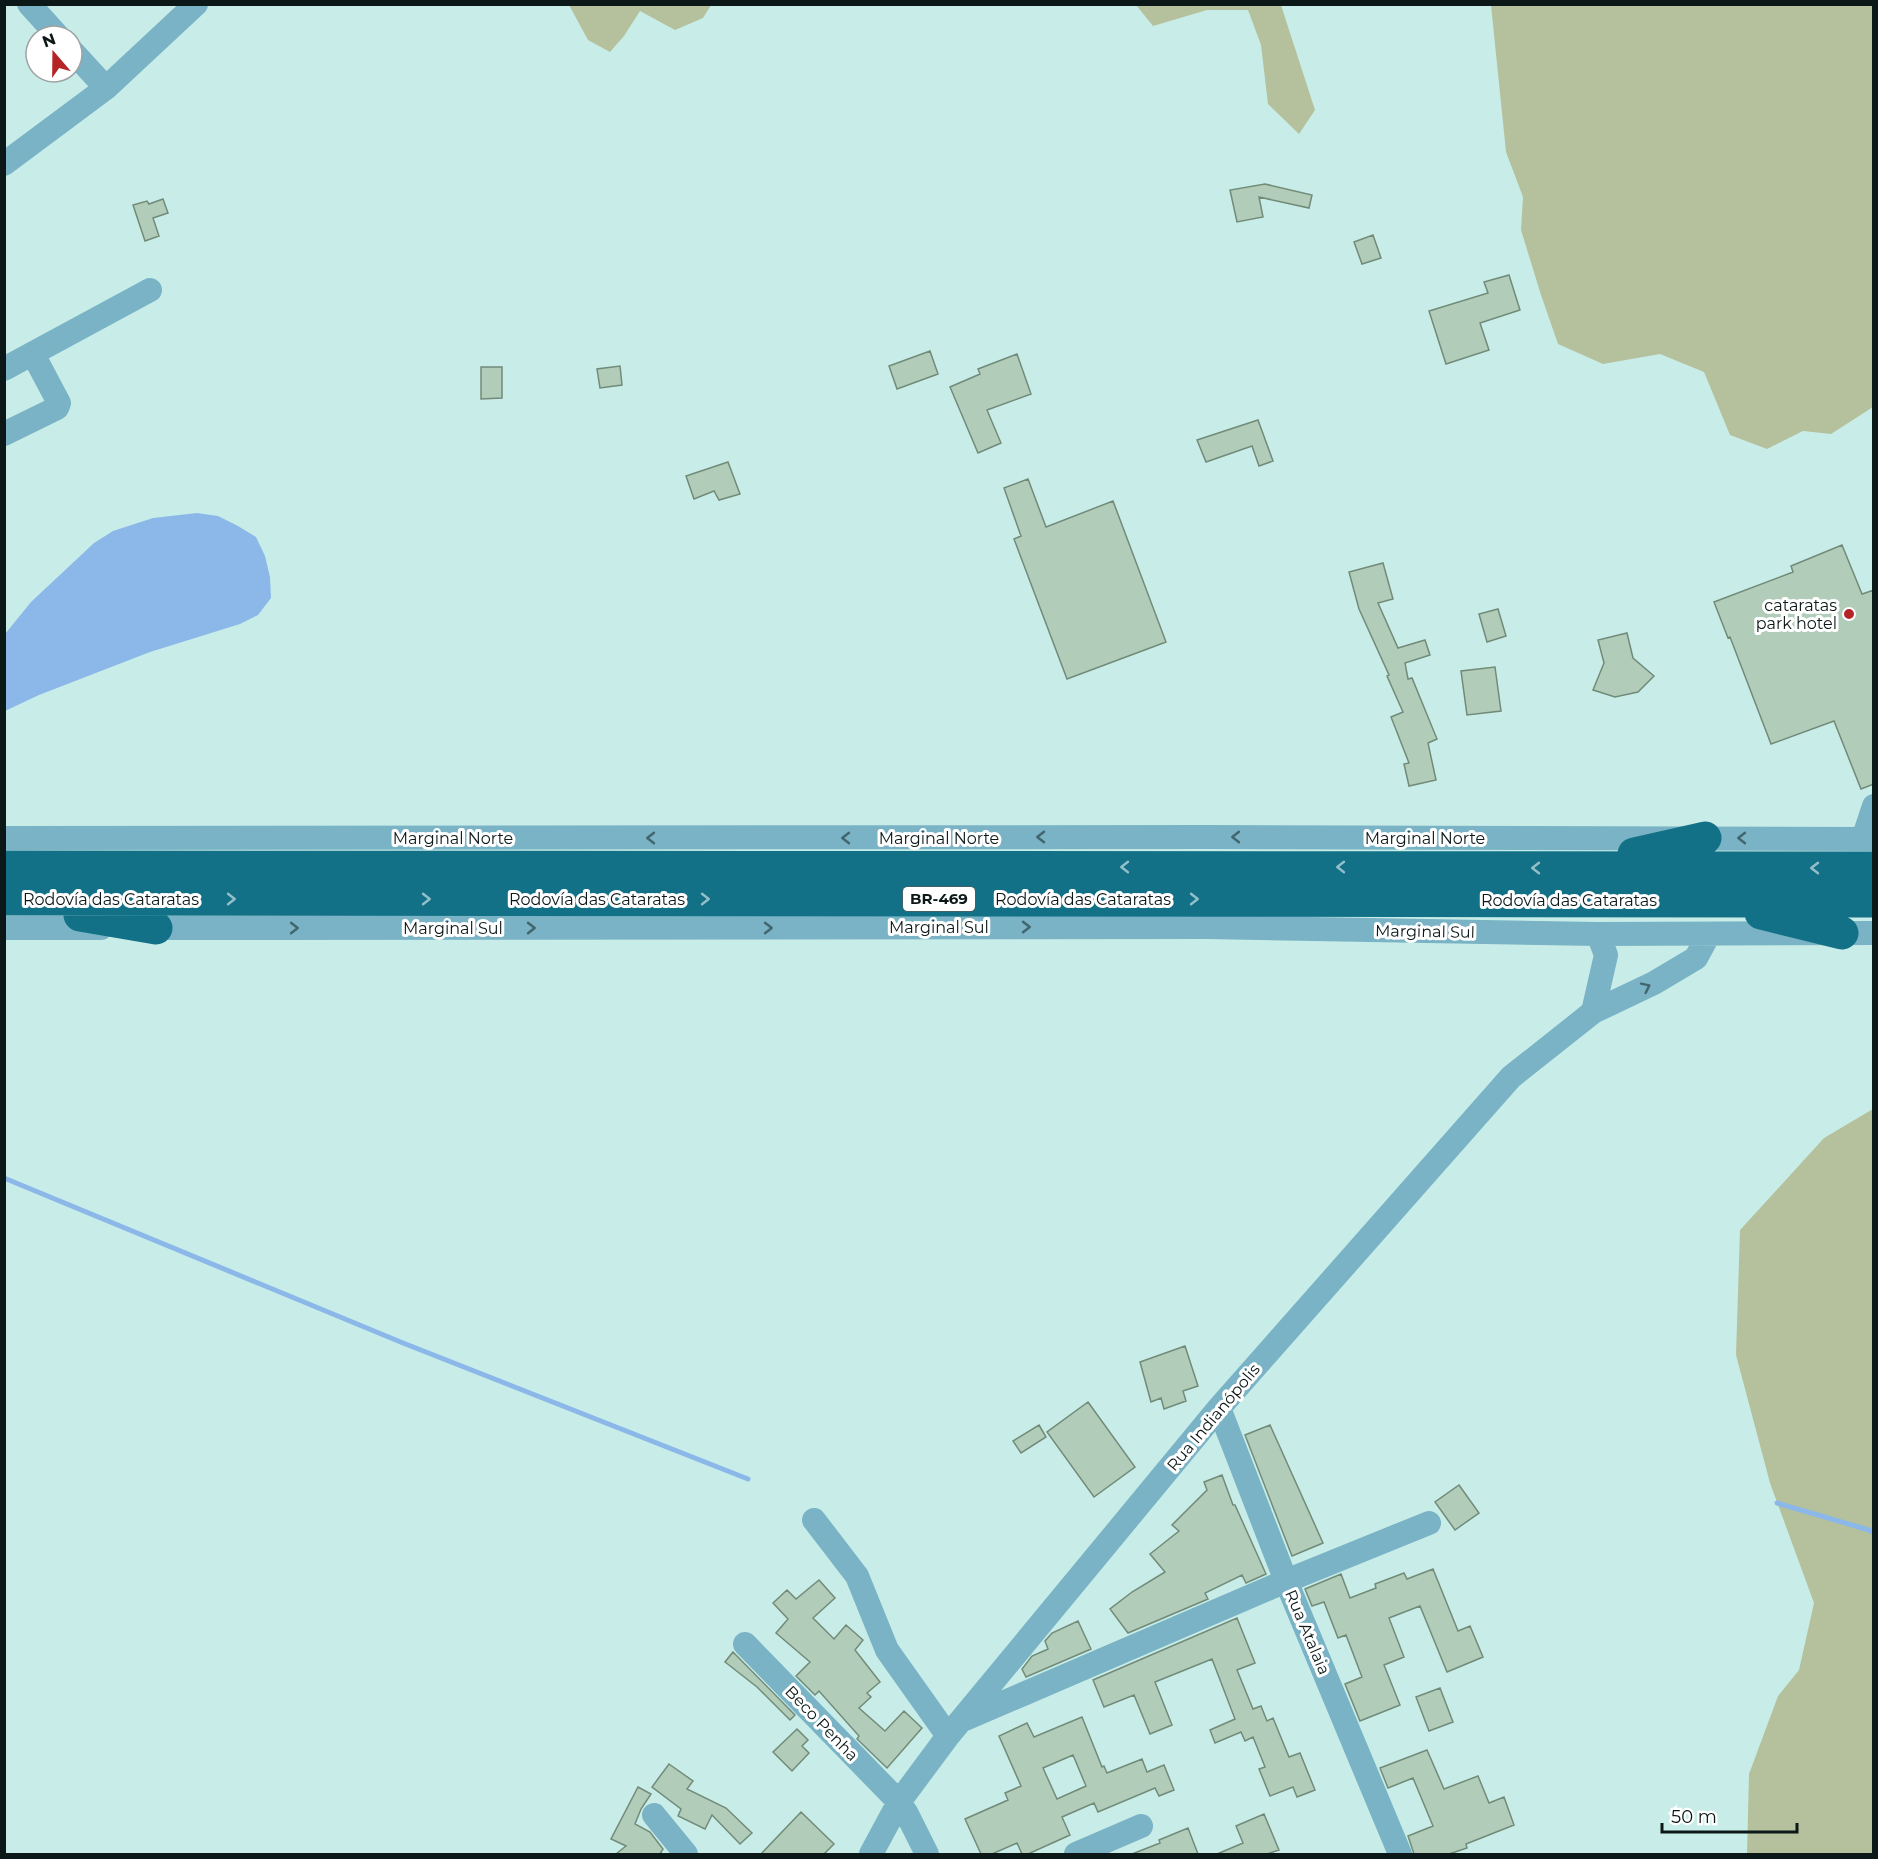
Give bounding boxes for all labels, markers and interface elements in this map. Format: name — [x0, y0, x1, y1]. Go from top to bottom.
north arrow — [24, 24, 84, 84]
text: N — [40, 29, 58, 52]
place label: cataratas park hotel — [1756, 596, 1837, 633]
marker: cataratas park hotel — [1842, 607, 1856, 621]
street label: Marginal Norte — [393, 829, 513, 848]
street label: Marginal Norte — [879, 829, 999, 848]
street label: Marginal Norte — [1365, 829, 1485, 848]
one-way arrow — [1037, 831, 1046, 843]
one-way arrow — [1232, 831, 1241, 843]
one-way arrow — [647, 832, 656, 844]
one-way arrow — [842, 832, 851, 844]
one-way arrow — [1737, 832, 1746, 844]
one-way arrow — [1121, 861, 1130, 873]
one-way arrow — [1337, 861, 1346, 873]
one-way arrow — [1532, 862, 1541, 874]
one-way arrow — [1811, 862, 1820, 874]
road number: BR-469 — [903, 887, 975, 911]
street label: Rodovía das Cataratas — [23, 890, 199, 909]
street label: Rodovía das Cataratas — [509, 890, 685, 909]
street label: Rodovía das Cataratas — [995, 890, 1171, 909]
street label: Rodovía das Cataratas — [1481, 891, 1657, 910]
one-way arrow — [226, 893, 235, 905]
one-way arrow — [421, 893, 430, 905]
one-way arrow — [700, 893, 709, 905]
one-way arrow — [1189, 893, 1198, 905]
street label: Marginal Sul — [889, 918, 989, 937]
street label: Marginal Sul — [403, 919, 503, 938]
one-way arrow — [1021, 921, 1030, 933]
street label: Marginal Sul — [1375, 921, 1475, 942]
one-way arrow — [289, 922, 298, 934]
one-way arrow — [526, 922, 535, 934]
one-way arrow — [763, 922, 772, 934]
one-way arrow — [1639, 983, 1650, 995]
street label: Rua Indianópolis — [1163, 1360, 1264, 1475]
street label: Rua Atalaia — [1281, 1587, 1334, 1678]
street label: Beco Penha — [781, 1682, 862, 1765]
scale bar — [1662, 1796, 1797, 1834]
text: 50 m — [1671, 1806, 1717, 1828]

